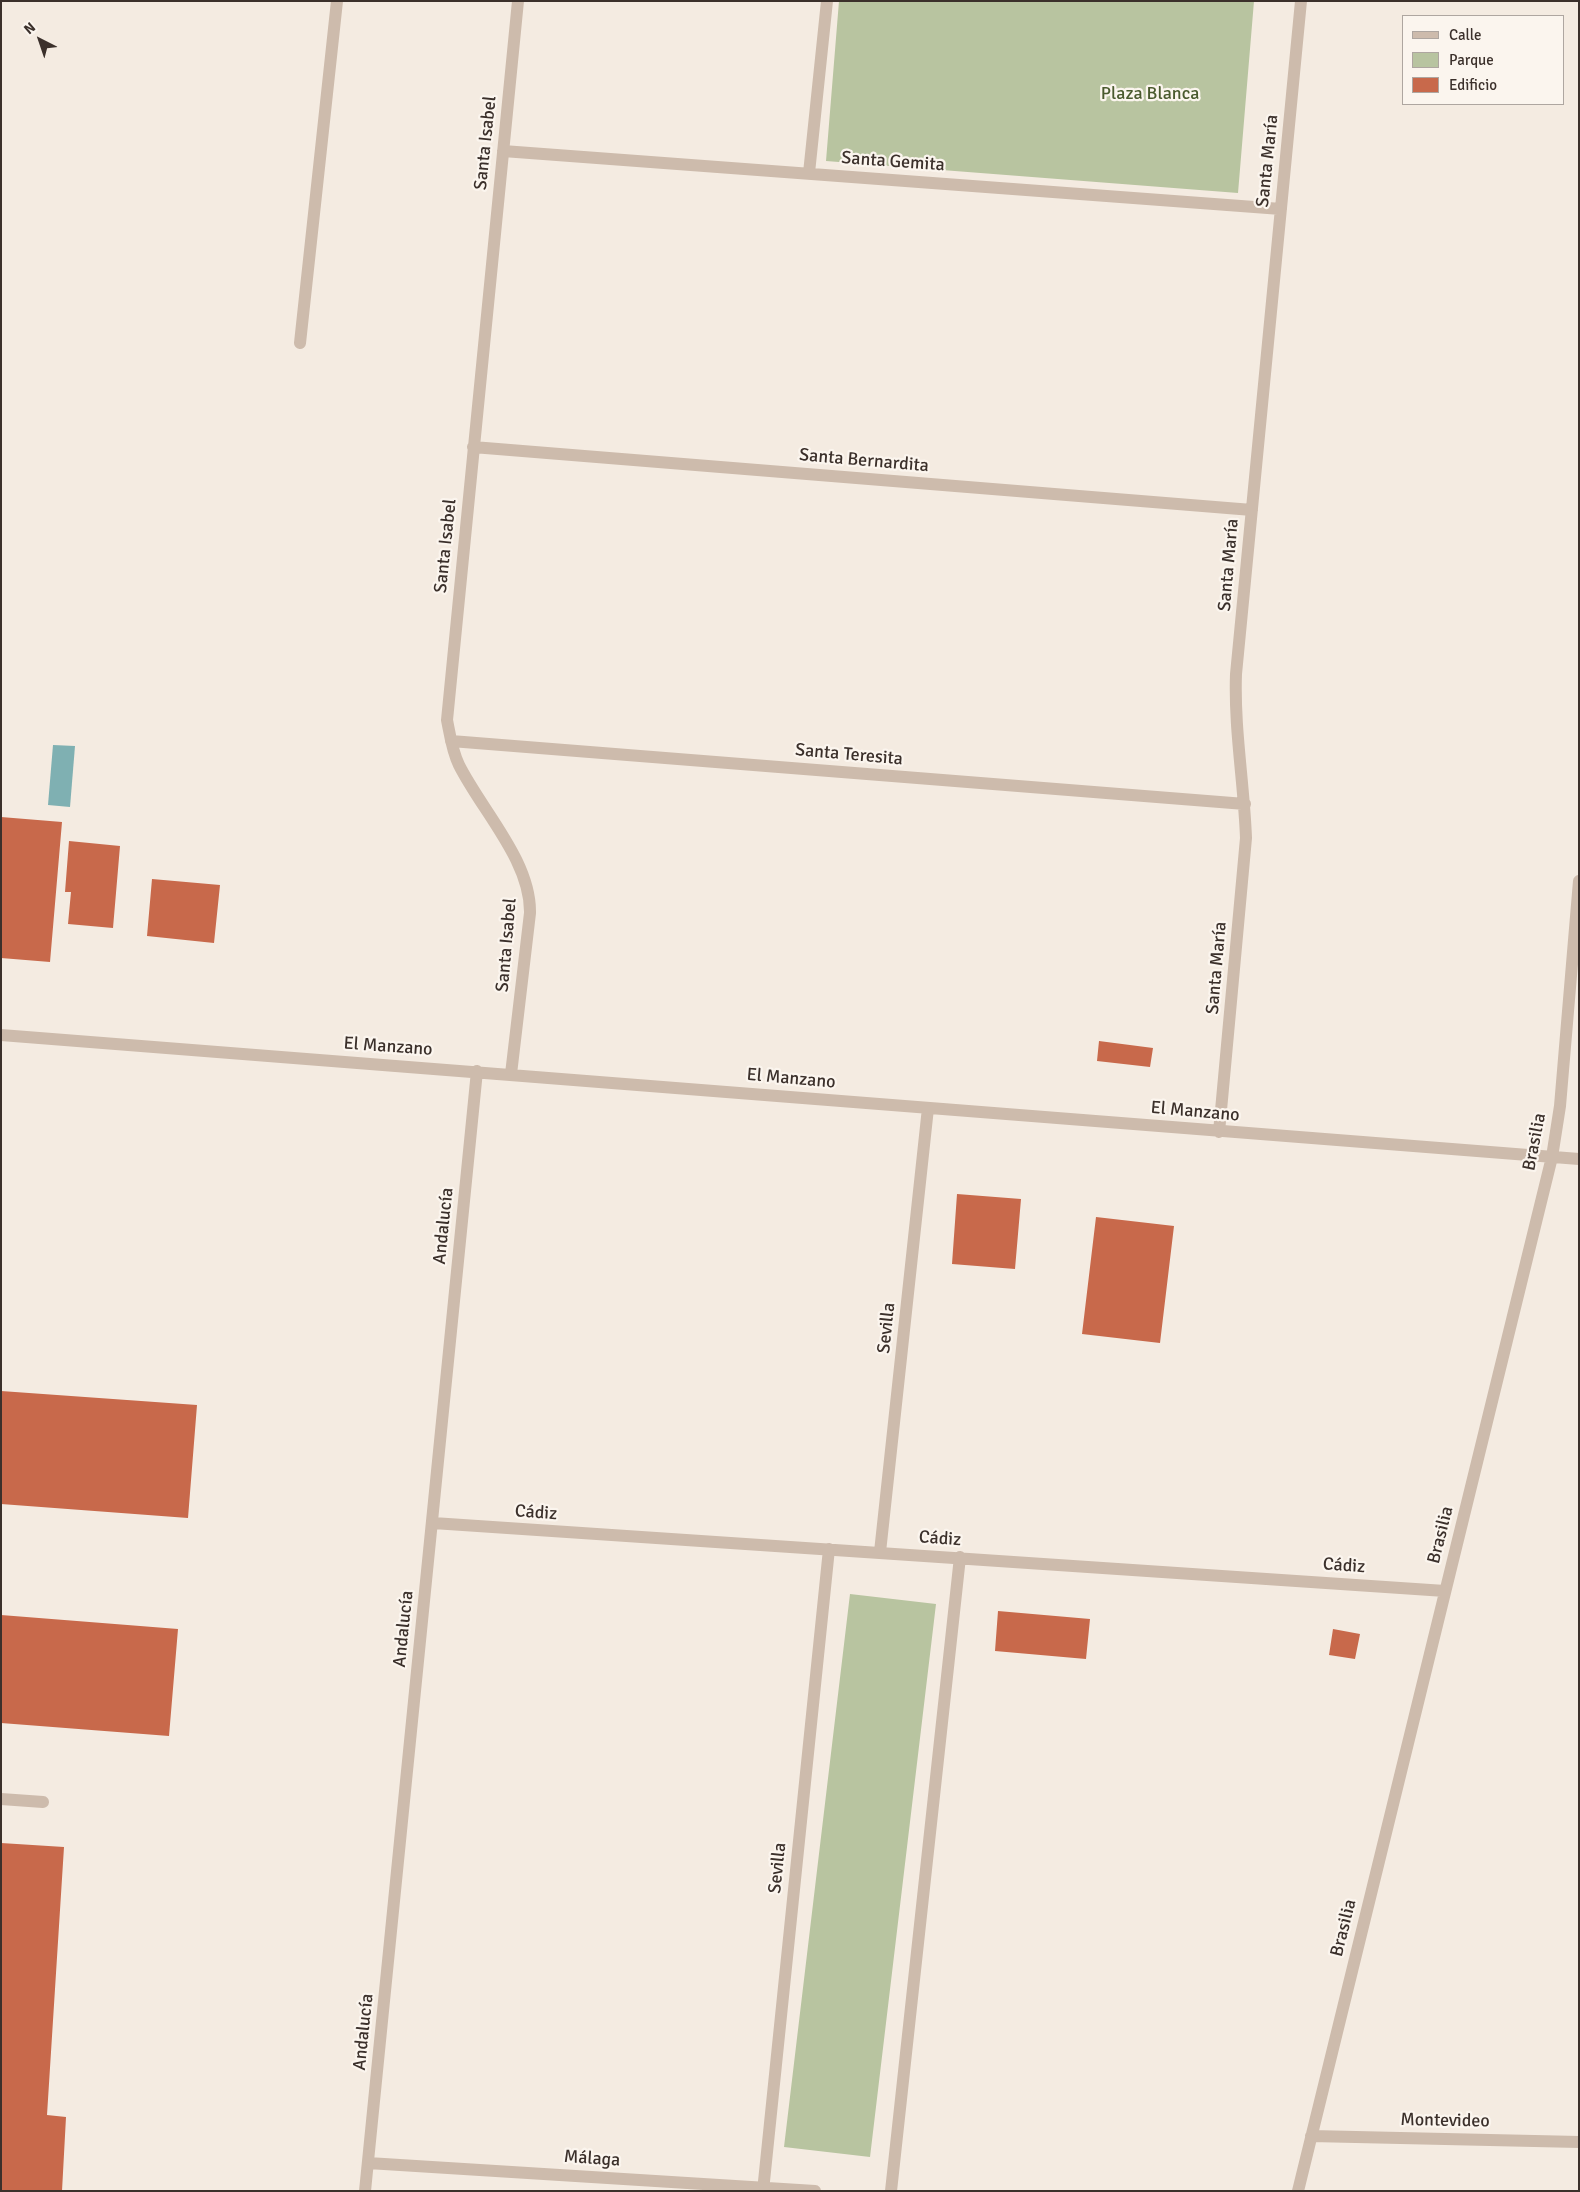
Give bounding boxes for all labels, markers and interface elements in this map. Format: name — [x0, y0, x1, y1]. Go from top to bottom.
north arrow — [15, 15, 65, 65]
legend — [1402, 15, 1565, 105]
text: N — [21, 19, 39, 38]
text: Calle — [1449, 26, 1482, 44]
text: Parque — [1449, 51, 1494, 69]
text: Edificio — [1449, 76, 1497, 94]
park label: Plaza Blanca — [1101, 83, 1199, 105]
street label: Santa Isabel — [470, 95, 502, 191]
street label: Santa María — [1252, 114, 1284, 208]
street label: Santa Gemita — [841, 148, 945, 176]
street label: Santa Bernardita — [798, 445, 930, 477]
street label: Santa Isabel — [430, 498, 462, 594]
street label: Santa María — [1214, 518, 1244, 612]
street label: Santa Teresita — [794, 740, 904, 770]
street label: Santa Isabel — [492, 897, 522, 993]
street label: Santa María — [1202, 921, 1232, 1015]
street label: El Manzano — [343, 1033, 433, 1061]
street label: El Manzano — [746, 1064, 836, 1094]
street label: El Manzano — [1150, 1097, 1240, 1127]
street label: Brasilia — [1519, 1111, 1551, 1173]
street label: Andalucía — [429, 1187, 459, 1265]
street label: Sevilla — [874, 1301, 900, 1355]
street label: Cádiz — [514, 1501, 558, 1525]
street label: Brasilia — [1423, 1504, 1459, 1566]
street label: Cádiz — [918, 1527, 962, 1551]
street label: Cádiz — [1322, 1554, 1366, 1578]
street label: Andalucía — [389, 1590, 419, 1668]
street label: Sevilla — [765, 1841, 791, 1895]
street label: Brasilia — [1326, 1897, 1362, 1959]
street label: Andalucía — [349, 1993, 379, 2071]
street label: Montevideo — [1400, 2109, 1490, 2133]
street label: Málaga — [563, 2146, 621, 2172]

